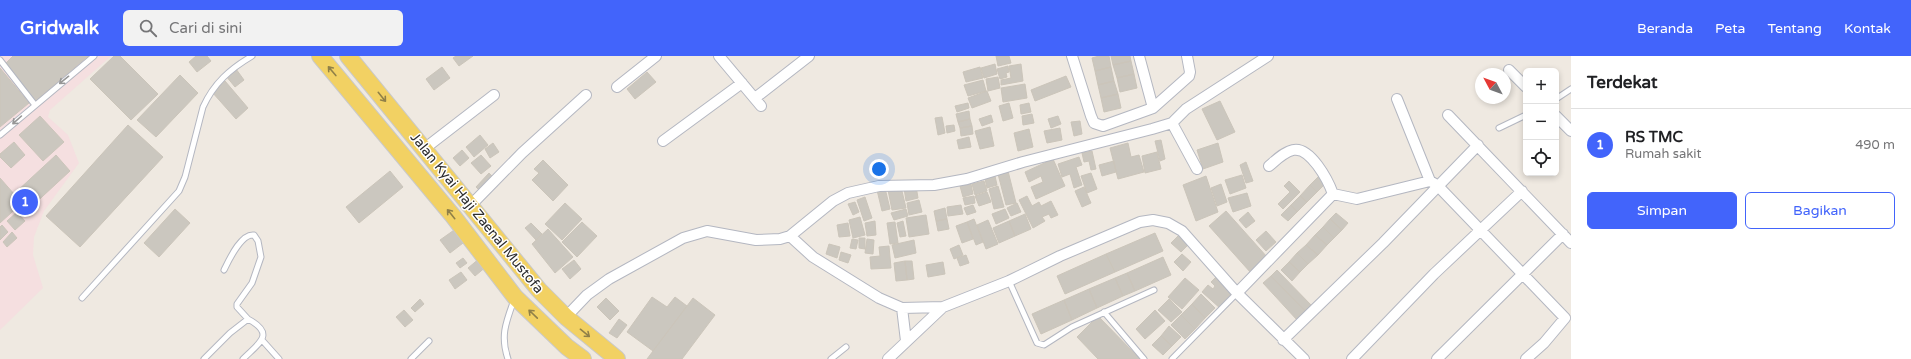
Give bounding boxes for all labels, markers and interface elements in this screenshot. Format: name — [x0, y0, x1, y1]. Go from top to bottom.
search box — [123, 10, 403, 46]
text: Gridwalk — [20, 17, 99, 39]
icon: search — [137, 17, 159, 39]
text: Cari di sini — [169, 19, 242, 37]
text: Beranda — [1637, 20, 1693, 37]
text: Peta — [1715, 20, 1745, 37]
text: Tentang — [1767, 20, 1822, 37]
text: Kontak — [1844, 20, 1891, 37]
one-way arrow — [328, 65, 337, 76]
north arrow — [1475, 68, 1511, 104]
map controls — [1523, 68, 1559, 176]
button: + — [1523, 68, 1559, 104]
text: Terdekat — [1587, 72, 1657, 93]
one-way arrow — [59, 76, 70, 85]
one-way arrow — [377, 92, 386, 103]
button: − — [1523, 104, 1559, 140]
one-way arrow — [13, 115, 23, 124]
text: RS TMC — [1625, 128, 1683, 146]
street label: Jalan Kyai Haji Zaenal Mustofa — [407, 129, 547, 297]
text: 1 — [1596, 137, 1604, 153]
text: 490 m — [1855, 137, 1895, 153]
button: locate — [1523, 140, 1559, 176]
text: Rumah sakit — [1625, 146, 1702, 162]
your location — [869, 159, 889, 179]
pin: 1 — [12, 187, 38, 217]
button: Simpan — [1587, 192, 1737, 229]
button: Bagikan — [1745, 192, 1895, 229]
one-way arrow — [447, 208, 456, 219]
one-way arrow — [528, 309, 538, 319]
one-way arrow — [580, 328, 591, 337]

